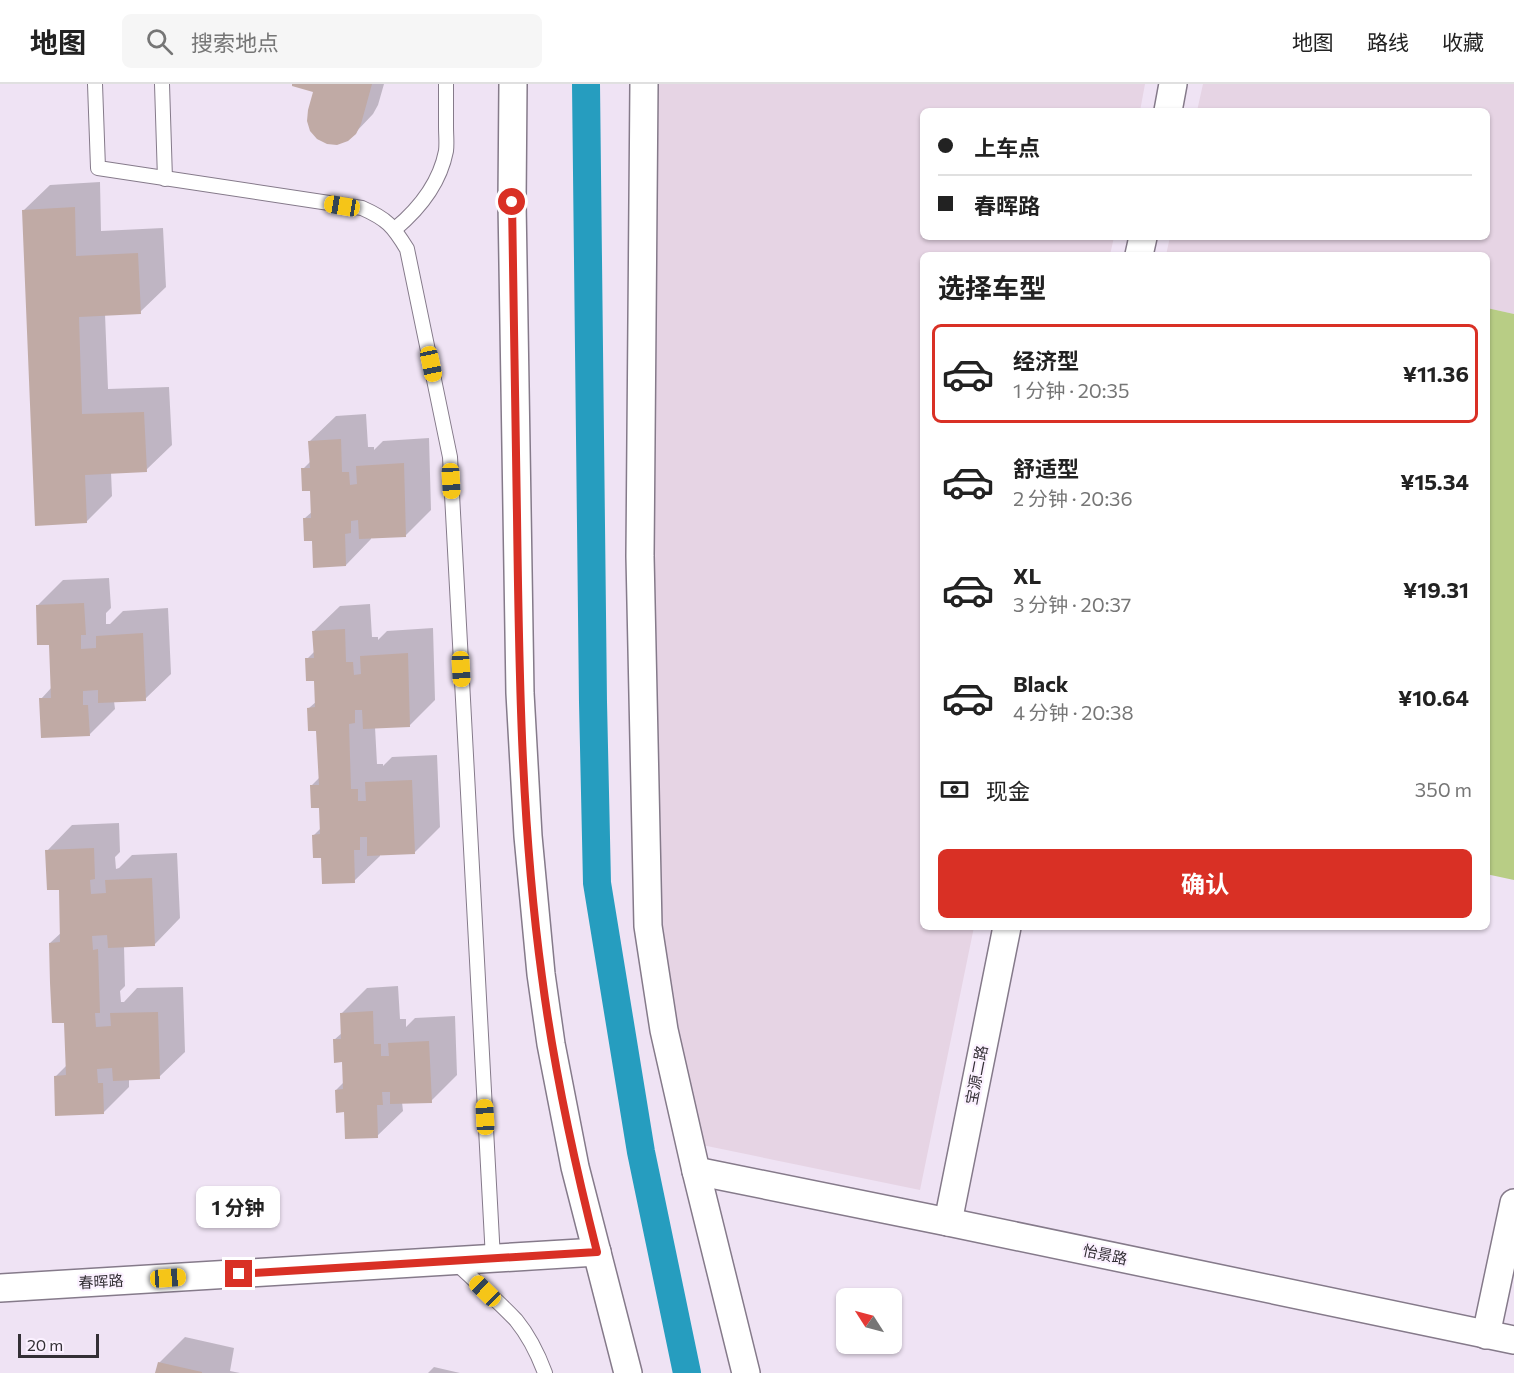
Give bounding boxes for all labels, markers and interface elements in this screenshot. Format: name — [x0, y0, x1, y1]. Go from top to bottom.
search box — [122, 14, 542, 68]
text: 地图 — [30, 25, 86, 59]
icon: search — [143, 25, 176, 58]
text: 搜索地点 — [191, 29, 279, 56]
text: 地图 — [1292, 29, 1334, 54]
text: 路线 — [1367, 29, 1409, 54]
text: 收藏 — [1442, 29, 1484, 54]
text: 上车点 — [974, 134, 1040, 161]
route start — [498, 188, 525, 215]
text: 春晖路 — [974, 192, 1040, 219]
car — [323, 194, 361, 218]
text: 选择车型 — [938, 271, 1046, 304]
car — [418, 345, 444, 383]
icon: car — [941, 347, 995, 401]
text: 经济型 — [1013, 347, 1079, 374]
text: ¥11.36 — [1403, 360, 1469, 387]
text: 1 分钟 · 20:35 — [1013, 378, 1129, 402]
icon: car — [941, 455, 995, 509]
text: 舒适型 — [1013, 455, 1079, 482]
car — [441, 463, 461, 499]
text: ¥15.34 — [1400, 468, 1469, 495]
text: 2 分钟 · 20:36 — [1013, 486, 1133, 510]
text: XL — [1013, 562, 1041, 589]
icon: car — [941, 563, 995, 617]
text: ¥19.31 — [1403, 576, 1469, 603]
text: 3 分钟 · 20:37 — [1013, 592, 1131, 616]
car — [451, 651, 471, 687]
text: Black — [1013, 670, 1068, 697]
icon: car — [941, 671, 995, 725]
text: ¥10.64 — [1398, 684, 1469, 711]
text: 4 分钟 · 20:38 — [1013, 700, 1134, 724]
icon: cash — [938, 773, 971, 806]
text: 现金 — [986, 777, 1030, 804]
text: 350 m — [1415, 777, 1472, 801]
button: 确认 — [938, 849, 1472, 918]
street label: 宝源二路 — [961, 1044, 991, 1106]
car — [475, 1099, 495, 1135]
callout: 1 分钟 — [197, 1187, 281, 1229]
text: 1 分钟 — [212, 1195, 264, 1219]
street label: 怡景路 — [1081, 1241, 1129, 1268]
route end — [225, 1260, 252, 1287]
car — [149, 1268, 187, 1288]
street label: 春晖路 — [78, 1271, 124, 1291]
car — [466, 1272, 504, 1310]
north arrow — [836, 1288, 902, 1354]
map controls — [836, 1288, 902, 1354]
scale bar — [18, 1331, 99, 1358]
text: 20 m — [27, 1335, 63, 1354]

